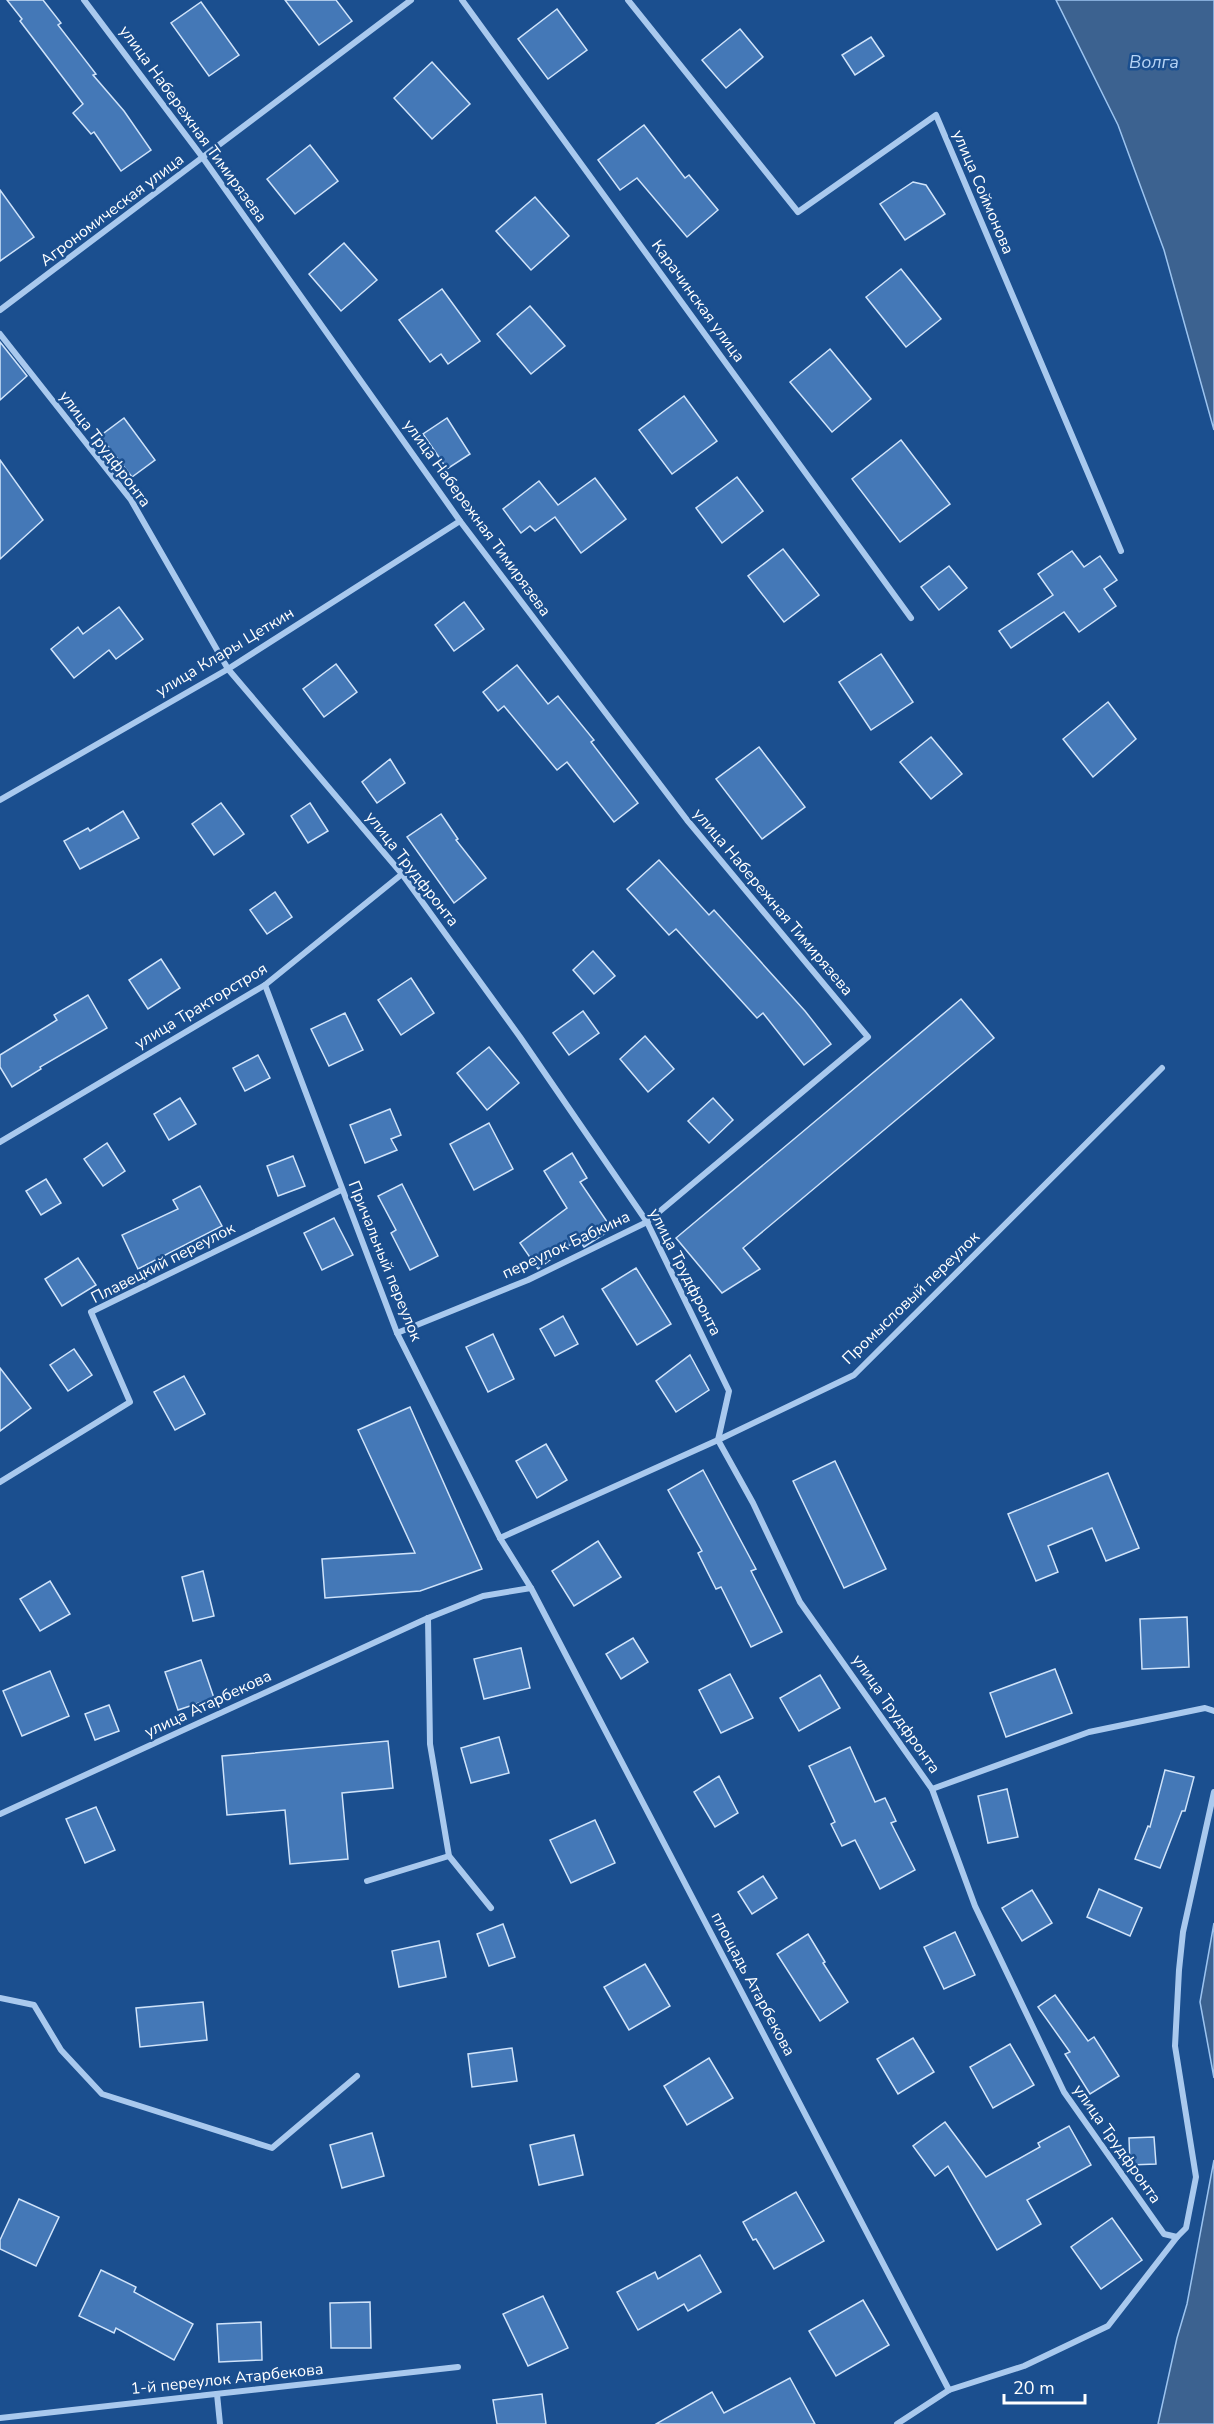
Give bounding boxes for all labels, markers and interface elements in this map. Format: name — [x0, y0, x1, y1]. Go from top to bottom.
street label: улица Набережная Тимирязева — [114, 21, 272, 227]
water label: Волга — [1129, 50, 1179, 74]
street label: улица Соймонова — [947, 126, 1019, 258]
street label: Агрономическая улица — [36, 149, 188, 271]
street label: Карачинская улица — [646, 235, 750, 367]
street label: улица Трудфронта — [54, 386, 156, 512]
street label: улица Набережная Тимирязева — [398, 415, 556, 621]
street label: улица Клары Цеткин — [152, 602, 298, 702]
street label: улица Набережная Тимирязева — [688, 804, 858, 1000]
street label: улица Трудфронта — [360, 807, 464, 931]
street label: улица Тракторстроя — [131, 958, 271, 1054]
street label: Причальный переулок — [343, 1177, 428, 1345]
street label: улица Трудфронта — [643, 1204, 727, 1340]
street label: переулок Бабкина — [498, 1206, 634, 1284]
street label: Плавецкий переулок — [87, 1217, 239, 1309]
street label: Промысловый переулок — [837, 1226, 985, 1370]
street label: улица Трудфронта — [847, 1650, 945, 1778]
street label: улица Атарбекова — [141, 1665, 275, 1743]
street label: площадь Атарбекова — [706, 1908, 800, 2060]
street label: улица Трудфронта — [1068, 2080, 1166, 2208]
street label: 1-й переулок Атарбекова — [130, 2358, 324, 2400]
scale bar — [1004, 2367, 1085, 2405]
text: 20 m — [1013, 2376, 1055, 2400]

